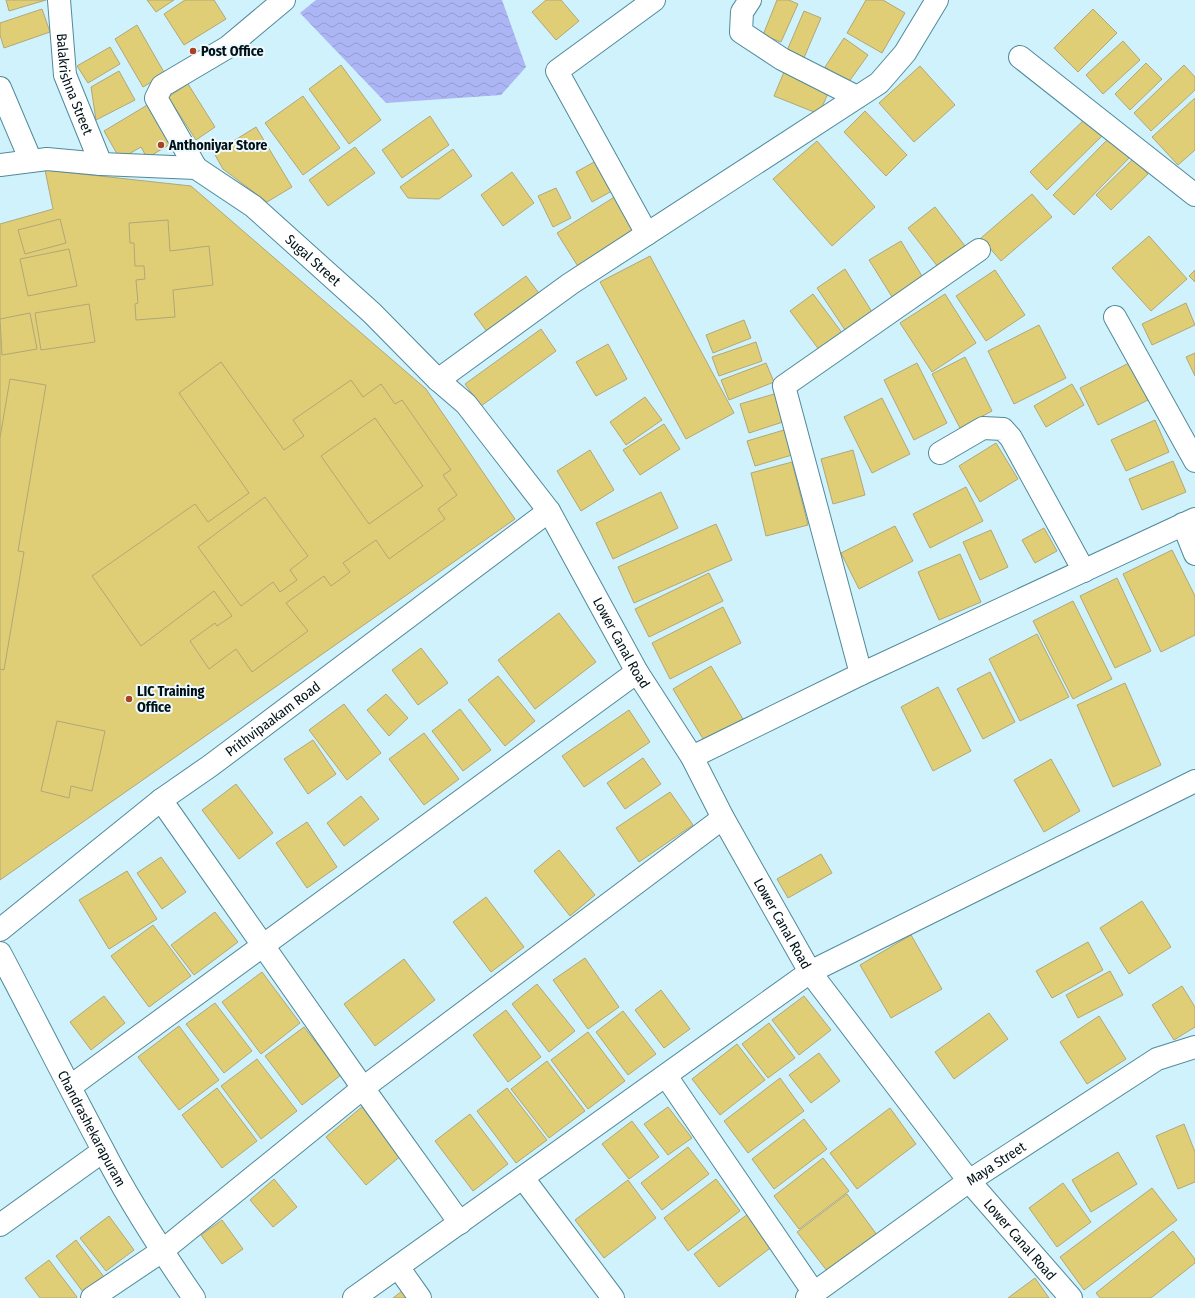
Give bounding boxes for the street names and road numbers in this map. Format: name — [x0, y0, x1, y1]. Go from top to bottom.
street label: Balakrishna Street — [53, 33, 96, 138]
street label: Sugal Street — [281, 231, 344, 290]
street label: Lower Canal Road — [589, 595, 653, 692]
street label: Prithvipaakam Road — [222, 678, 324, 760]
street label: Lower Canal Road — [750, 875, 815, 972]
street label: Chandrashekarapuram — [54, 1068, 129, 1190]
street label: Maya Street — [963, 1138, 1029, 1189]
street label: Lower Canal Road — [980, 1196, 1060, 1284]

